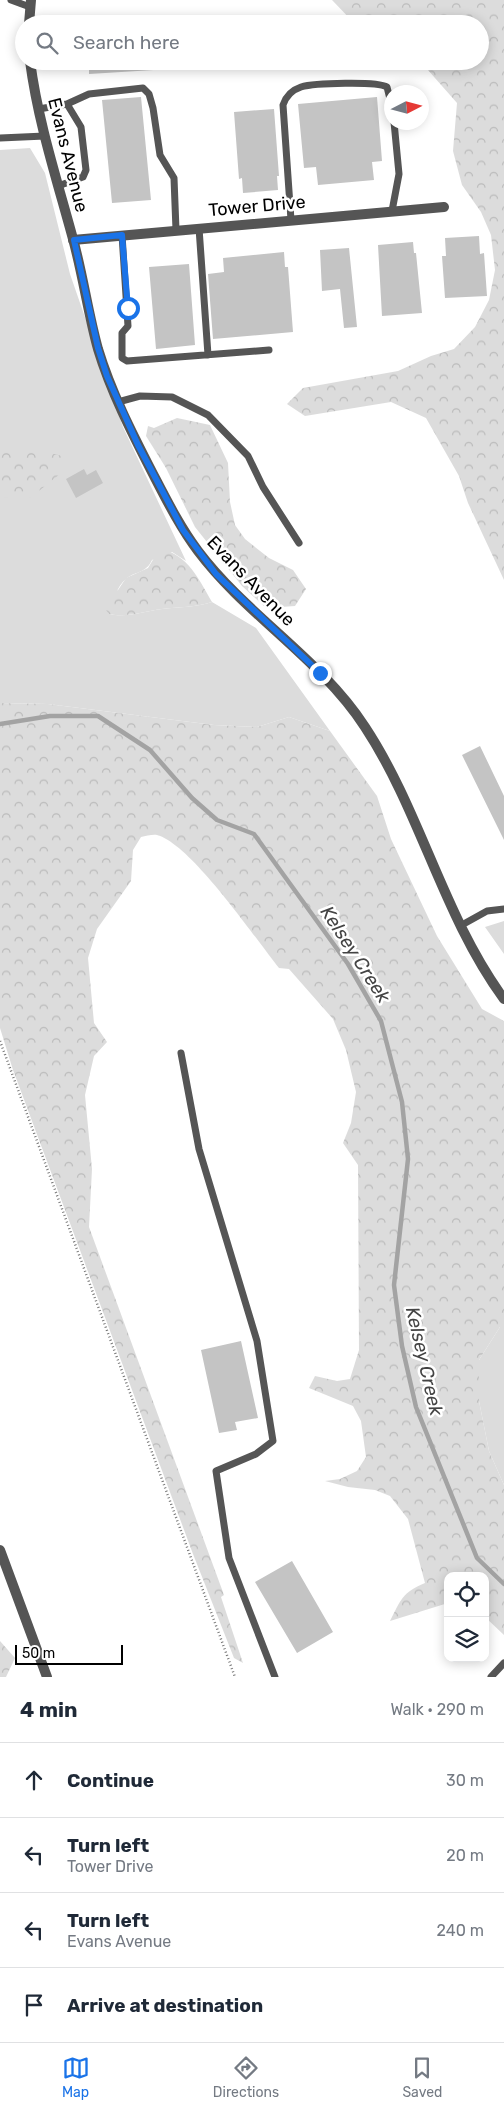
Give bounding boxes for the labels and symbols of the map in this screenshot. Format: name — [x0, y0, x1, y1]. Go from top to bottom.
north arrow — [384, 85, 429, 130]
street label: Evans Avenue — [43, 95, 93, 215]
street label: Tower Drive — [208, 191, 306, 221]
route start — [117, 297, 140, 320]
street label: Evans Avenue — [202, 531, 300, 631]
route end — [309, 662, 332, 685]
water label: Kelsey Creek — [316, 901, 396, 1007]
water label: Kelsey Creek — [401, 1304, 448, 1418]
scale bar — [15, 1642, 122, 1665]

